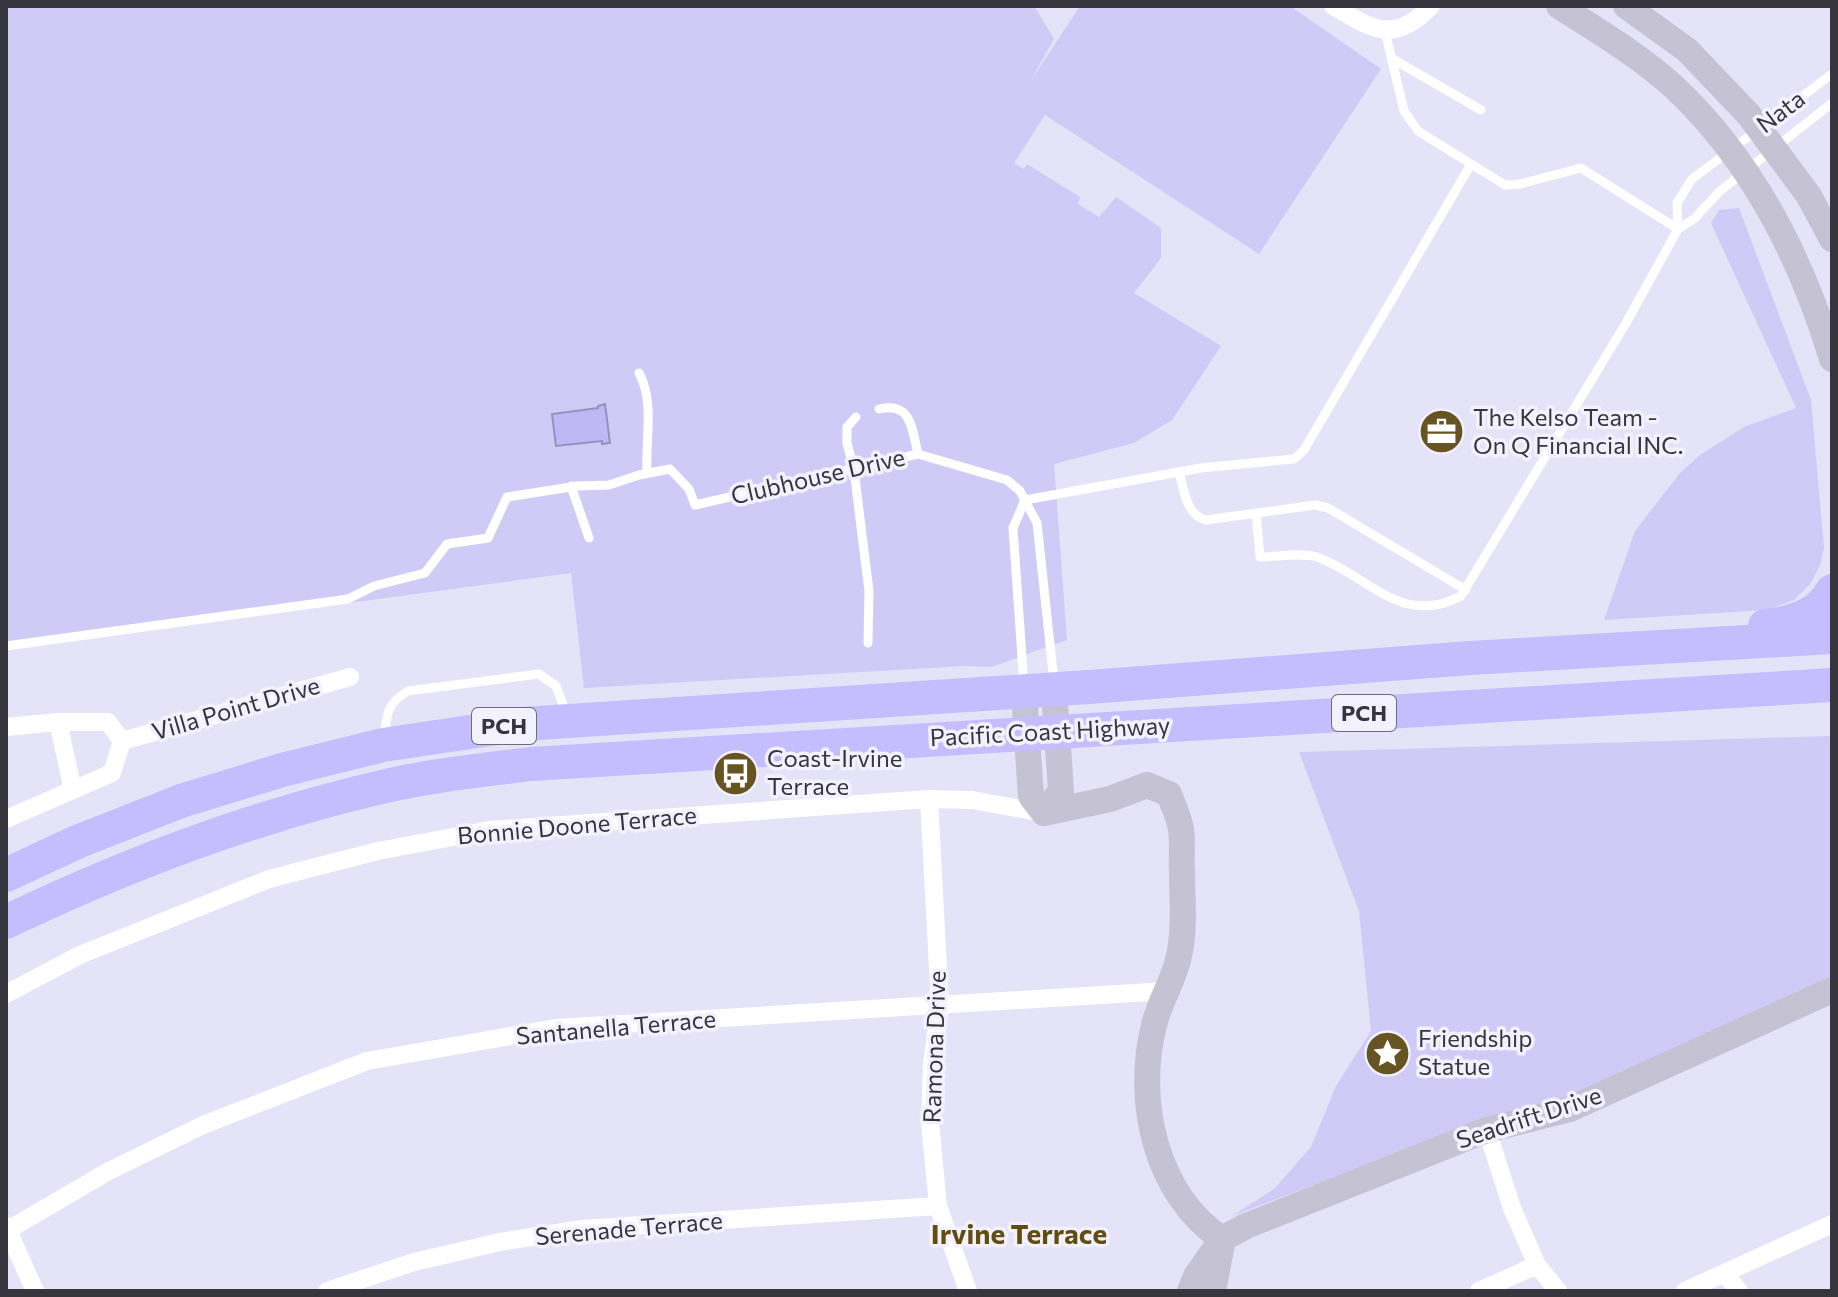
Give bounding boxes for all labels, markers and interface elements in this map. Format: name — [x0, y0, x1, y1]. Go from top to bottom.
street label: Nata — [1750, 83, 1810, 138]
place label: The Kelso Team - On Q Financial INC. — [1473, 402, 1683, 459]
office icon: The Kelso Team - On Q Financial INC. — [1418, 408, 1466, 456]
street label: Clubhouse Drive — [728, 441, 908, 510]
street label: Villa Point Drive — [148, 670, 323, 745]
road number: PCH — [1332, 695, 1396, 731]
road number: PCH — [472, 708, 536, 744]
street label: Pacific Coast Highway — [929, 710, 1171, 751]
place label: Coast-Irvine Terrace — [767, 743, 902, 800]
bus stop icon: Coast-Irvine Terrace — [712, 749, 760, 797]
street label: Bonnie Doone Terrace — [456, 800, 698, 849]
street label: Ramona Drive — [916, 970, 951, 1124]
street label: Santanella Terrace — [515, 1003, 717, 1050]
place label: Friendship Statue — [1418, 1023, 1532, 1080]
place icon: Friendship Statue — [1363, 1029, 1411, 1077]
street label: Seadrift Drive — [1452, 1079, 1605, 1154]
street label: Serenade Terrace — [534, 1205, 724, 1250]
district label: Irvine Terrace — [931, 1216, 1107, 1250]

